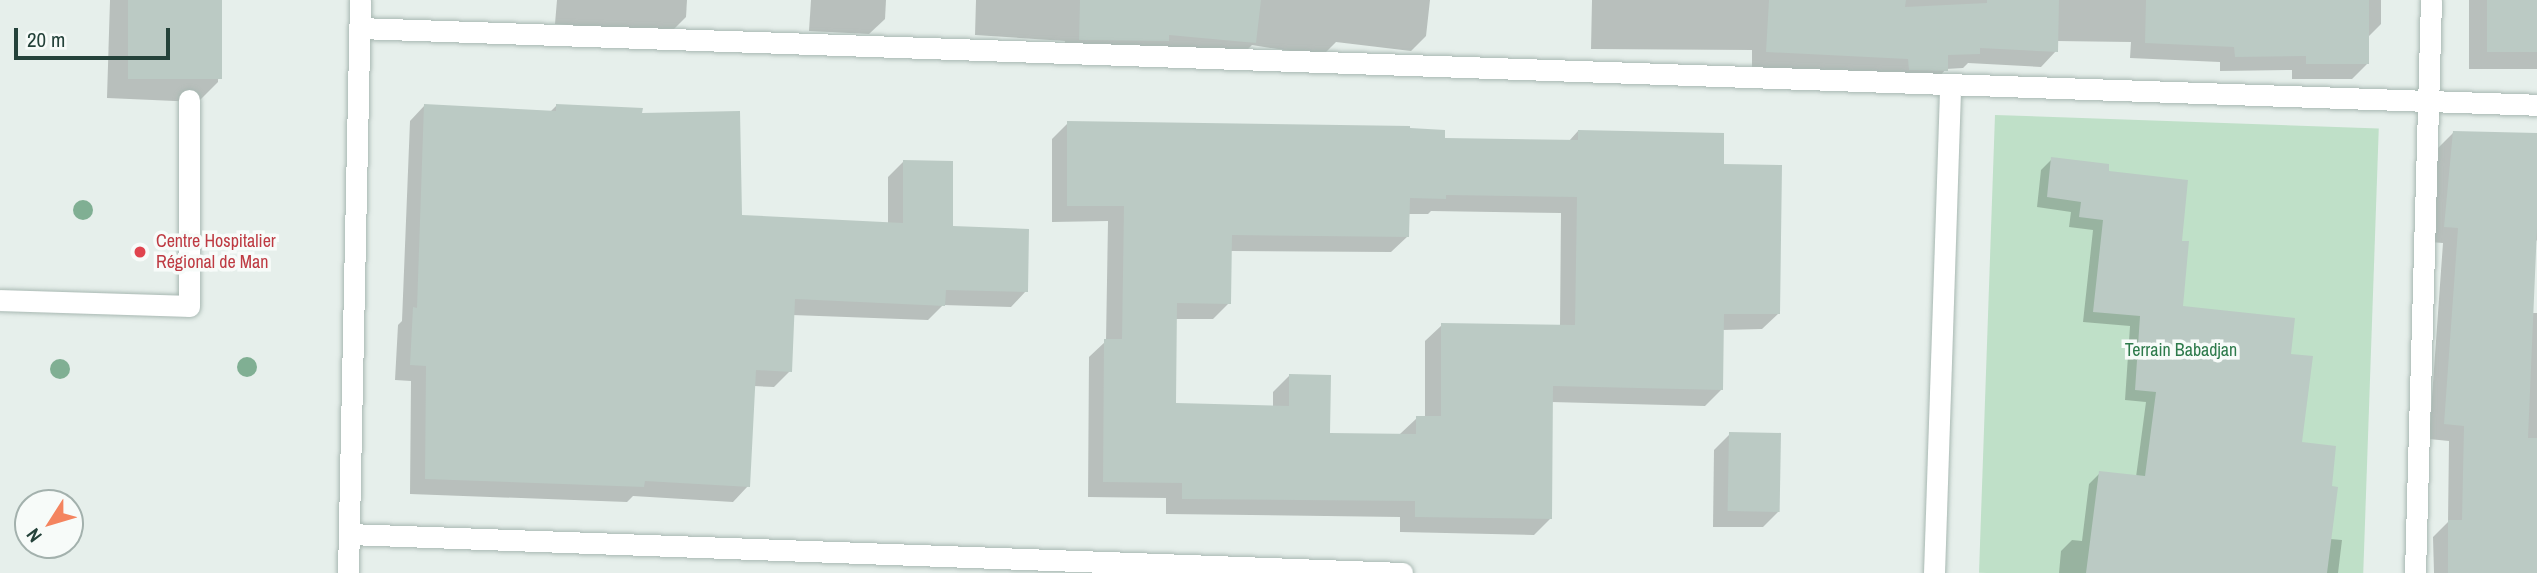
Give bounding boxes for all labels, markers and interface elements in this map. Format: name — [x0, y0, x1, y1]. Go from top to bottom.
scale bar — [18, 14, 173, 58]
text: 20 m — [27, 25, 65, 54]
place label: Centre Hospitalier Régional de Man — [156, 231, 276, 274]
marker: Centre Hospitalier Régional de Man — [130, 242, 150, 262]
park label: Terrain Babadjan — [2125, 339, 2237, 361]
north arrow — [14, 489, 84, 559]
text: N — [20, 523, 48, 548]

